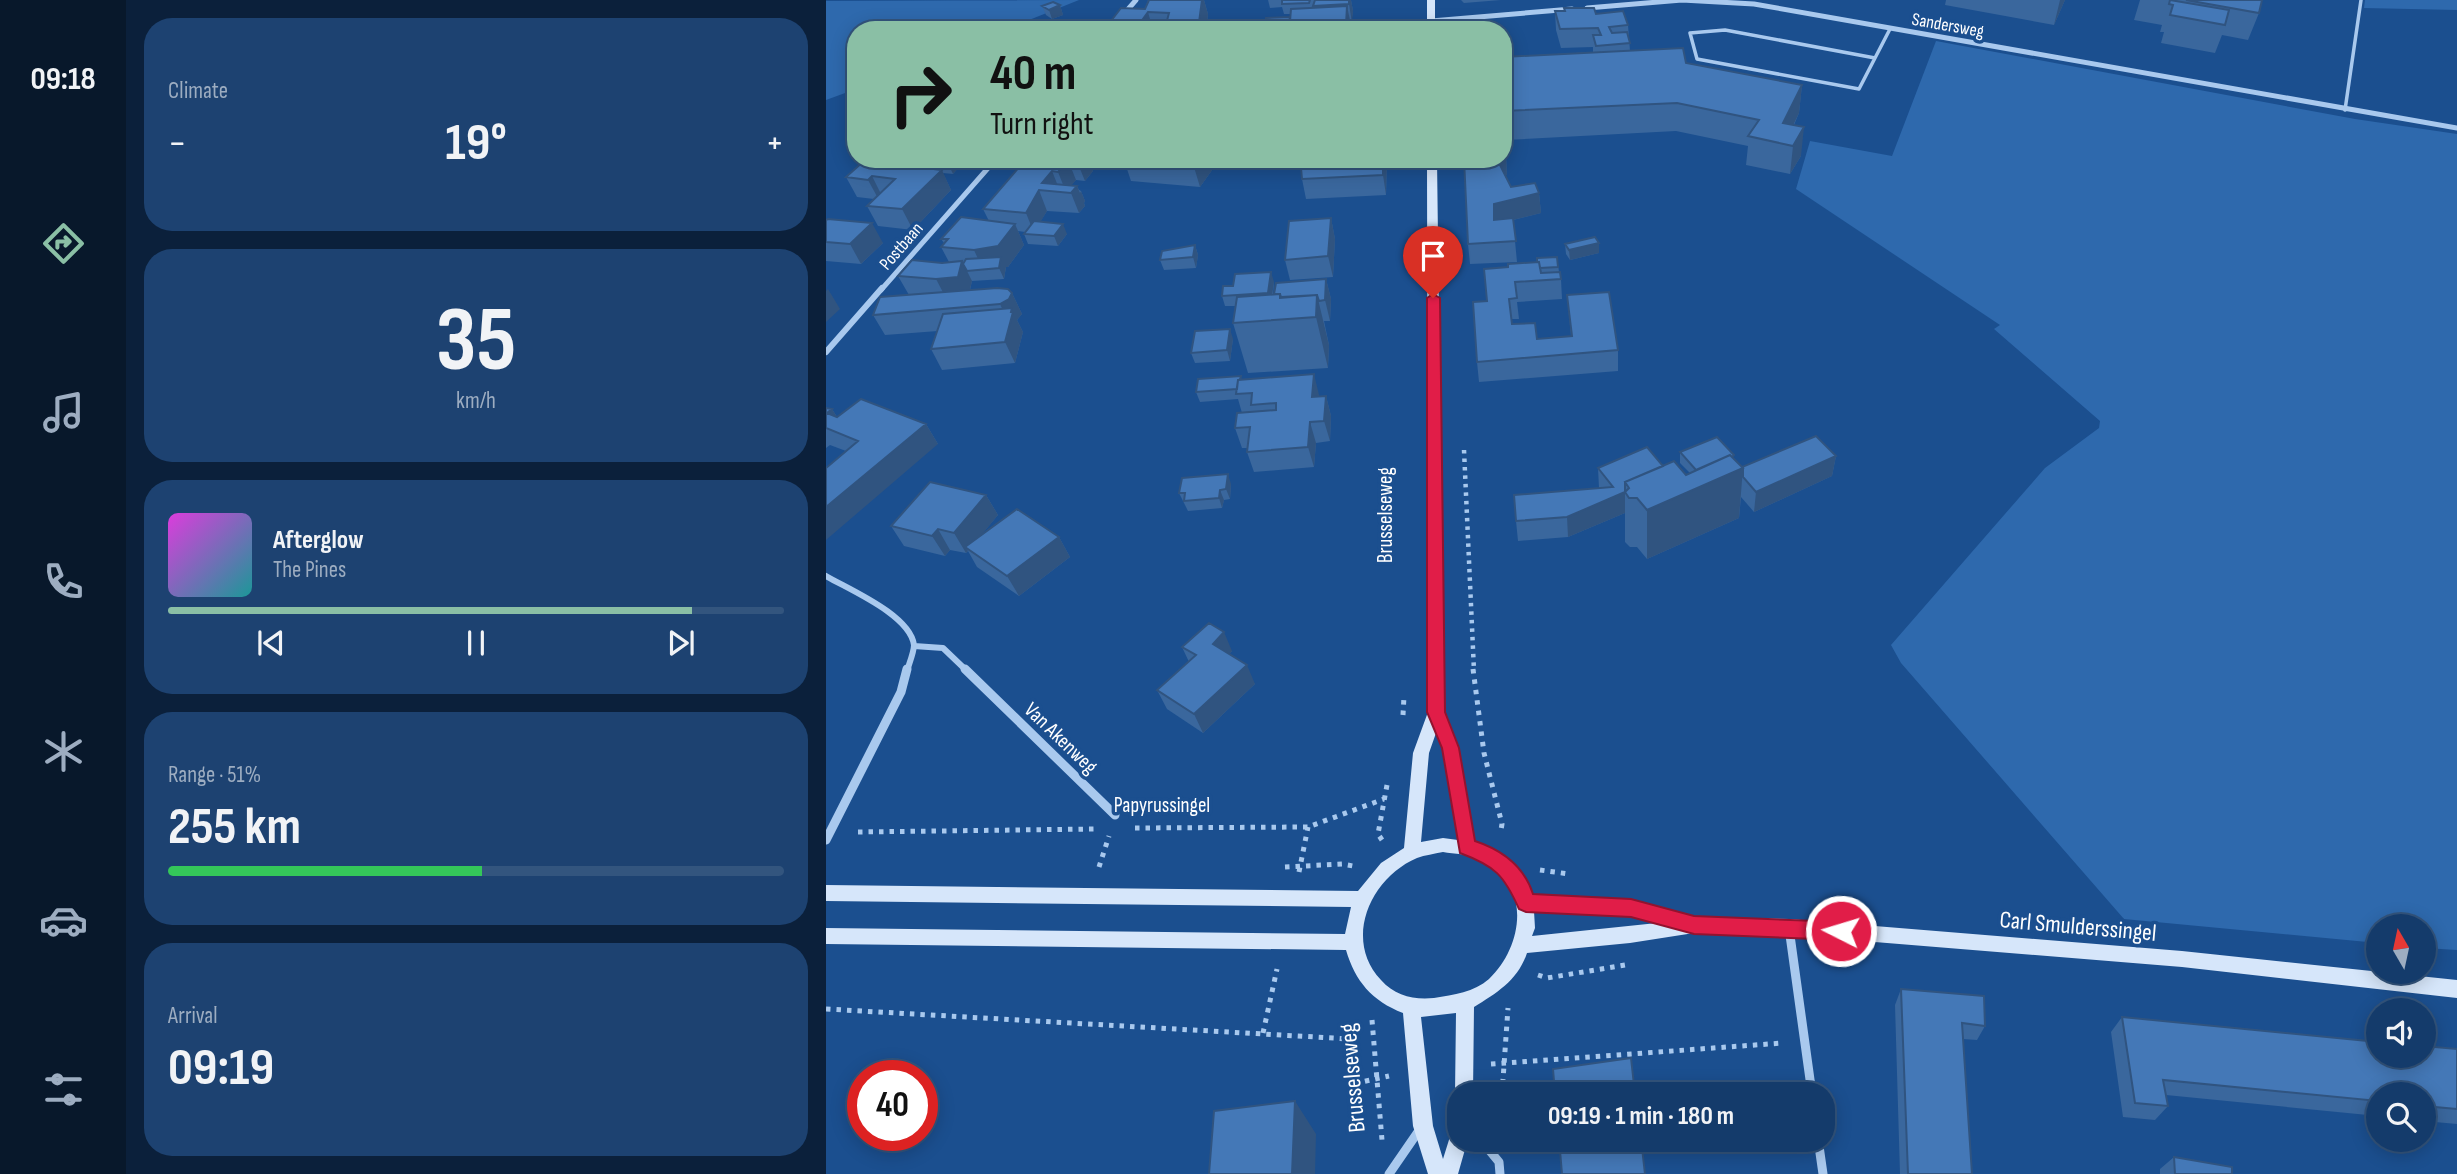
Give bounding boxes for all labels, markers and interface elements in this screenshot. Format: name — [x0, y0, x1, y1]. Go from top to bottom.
street label: Sandersweg — [1910, 9, 1986, 42]
text: 40 m — [990, 45, 1076, 104]
icon: right — [875, 49, 966, 140]
text: 09:18 — [30, 60, 96, 99]
text: Climate — [168, 77, 228, 105]
text: Turn right — [990, 105, 1094, 144]
text: 19° — [445, 112, 507, 175]
text: − — [168, 121, 187, 166]
text: + — [765, 121, 784, 166]
street label: Postbaan — [875, 218, 928, 274]
icon: directions — [39, 219, 88, 268]
pin — [1403, 226, 1463, 298]
icon: arrive — [1414, 237, 1452, 275]
text: 35 — [436, 287, 516, 396]
text: km/h — [456, 387, 496, 415]
icon: music — [39, 388, 88, 437]
street label: Brusselseweg — [1373, 467, 1398, 563]
text: Afterglow — [273, 525, 364, 556]
text: The Pines — [273, 556, 346, 584]
icon: phone — [39, 557, 88, 606]
icon: previous — [252, 624, 290, 662]
icon: pause — [457, 624, 495, 662]
icon: next — [662, 624, 700, 662]
street label: Van Akenweg — [1019, 697, 1102, 779]
icon: climate — [39, 727, 88, 776]
text: Range · 51% — [168, 761, 261, 789]
street label: Papyrussingel — [1114, 793, 1210, 818]
text: 255 km — [168, 796, 301, 859]
position arrow — [1804, 894, 1878, 968]
icon: car — [39, 896, 88, 945]
street label: Carl Smulderssingel — [1998, 905, 2158, 948]
north arrow — [2366, 914, 2436, 984]
map controls — [2366, 914, 2436, 1152]
button: sound — [2366, 998, 2436, 1068]
text: Arrival — [168, 1002, 217, 1030]
street label: Brusselseweg — [1333, 1022, 1372, 1134]
text: 09:19 — [168, 1037, 274, 1100]
speed limit sign: 40 — [847, 1060, 938, 1151]
icon: filters — [39, 1065, 88, 1114]
button: search — [2366, 1082, 2436, 1152]
text: 09:19 · 1 min · 180 m — [1548, 1101, 1734, 1132]

